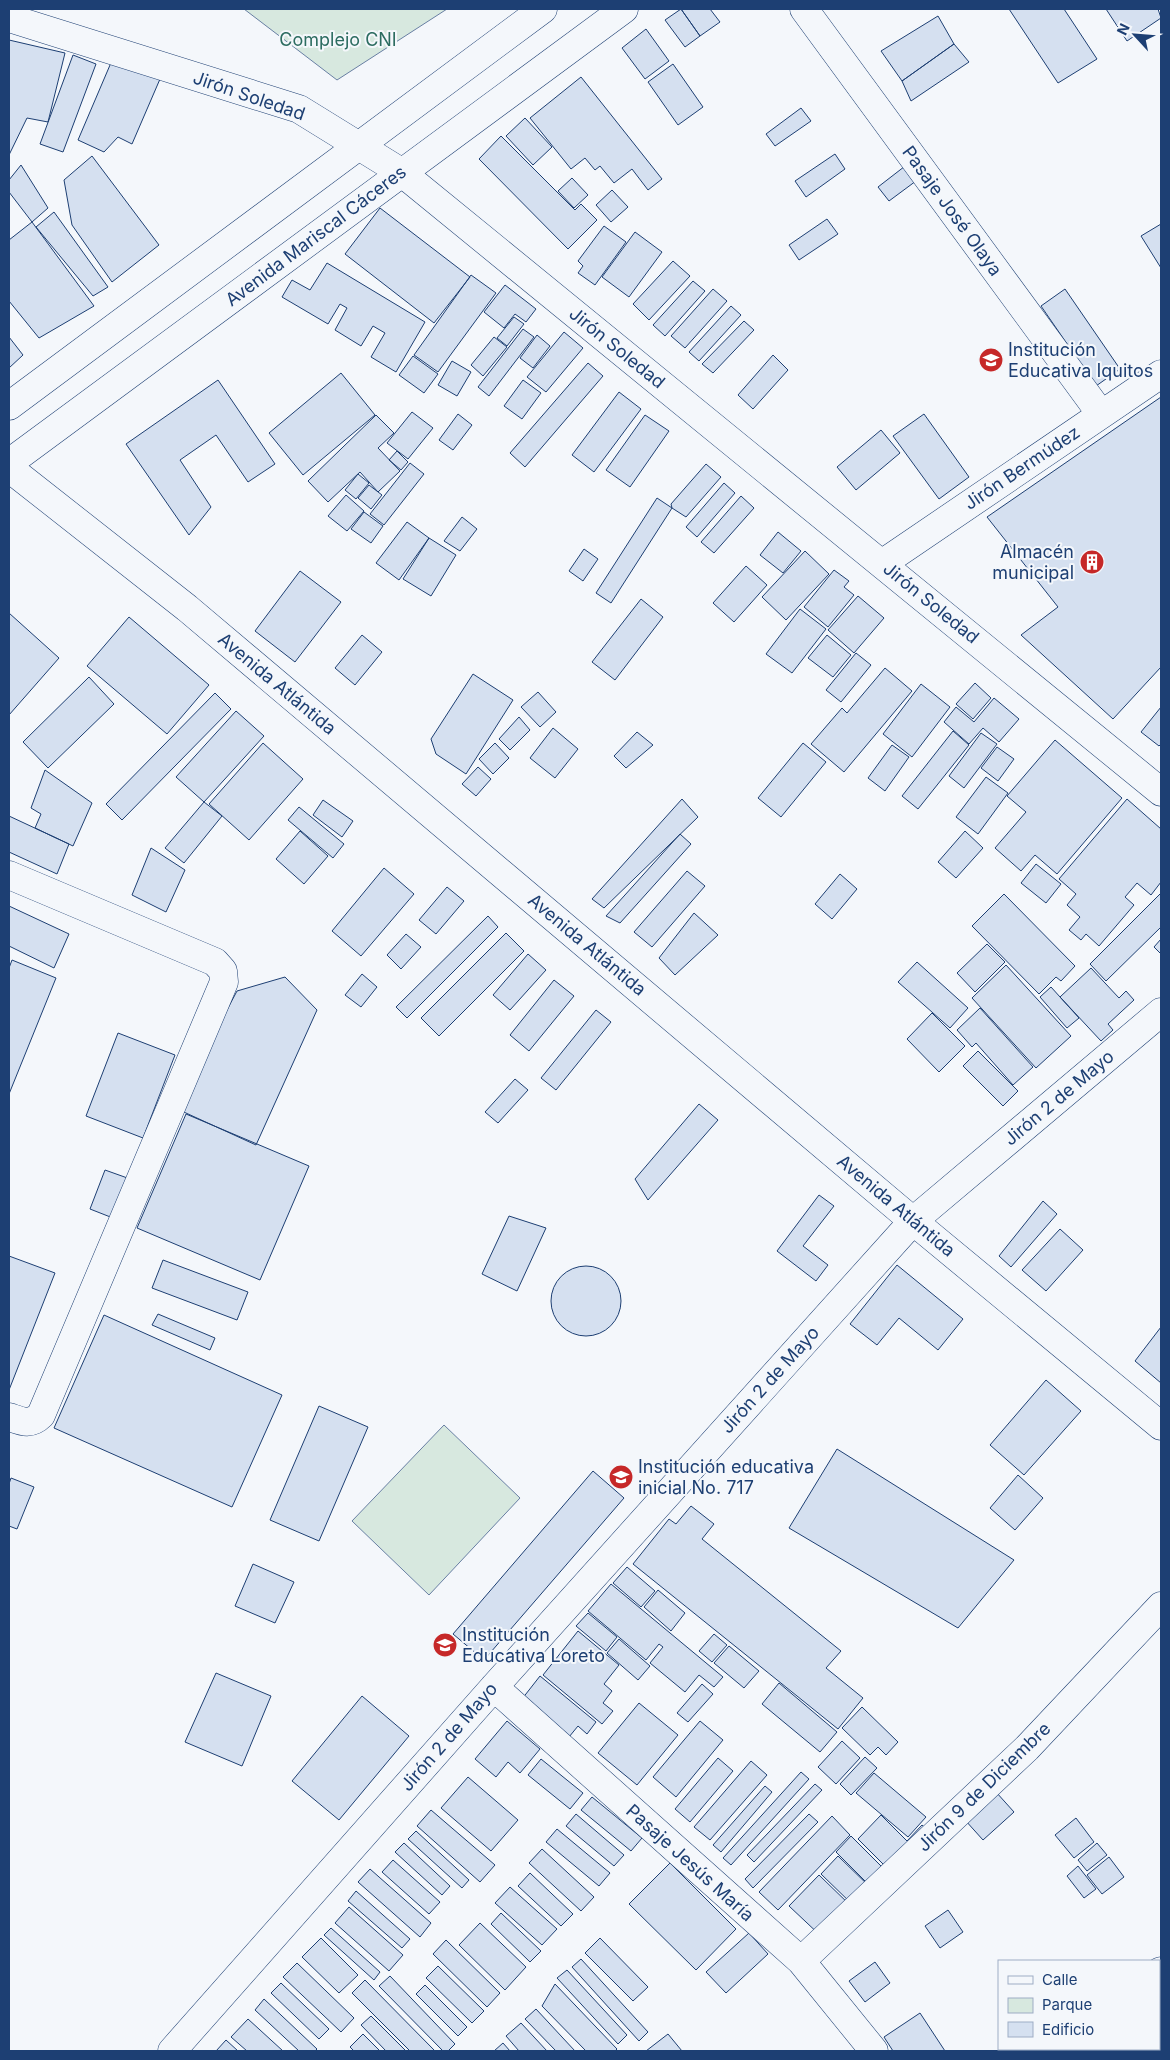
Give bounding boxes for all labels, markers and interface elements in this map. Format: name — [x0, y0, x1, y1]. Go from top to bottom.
north arrow — [1110, 10, 1160, 60]
text: N — [1113, 21, 1133, 38]
park label: Complejo CNI — [279, 29, 397, 50]
street label: Jirón Soledad — [190, 67, 308, 124]
street label: Pasaje José Olaya — [898, 142, 1007, 280]
street label: Avenida Mariscal Cáceres — [221, 161, 410, 310]
street label: Jirón Soledad — [565, 303, 669, 393]
place label: Institución Educativa Iquitos — [1008, 339, 1153, 381]
school or university icon: Institución Educativa Iquitos — [978, 347, 1004, 373]
street label: Jirón Bermúdez — [960, 421, 1083, 514]
place label: Almacén municipal — [992, 541, 1074, 583]
building icon: Almacén municipal — [1079, 549, 1105, 575]
street label: Jirón Soledad — [879, 558, 983, 648]
street label: Avenida Atlántida — [214, 628, 340, 739]
street label: Avenida Atlántida — [524, 889, 650, 1000]
street label: Jirón 2 de Mayo — [999, 1046, 1118, 1150]
street label: Avenida Atlántida — [833, 1150, 959, 1261]
street label: Jirón 2 de Mayo — [716, 1322, 823, 1438]
place label: Institución educativa inicial No. 717 — [638, 1456, 814, 1498]
school or university icon: Institución educativa inicial No. 717 — [608, 1464, 634, 1490]
place label: Institución Educativa Loreto — [462, 1624, 605, 1666]
school or university icon: Institución Educativa Loreto — [432, 1632, 458, 1658]
street label: Jirón 2 de Mayo — [396, 1678, 501, 1795]
street label: Jirón 9 de Diciembre — [913, 1718, 1054, 1856]
street label: Pasaje Jesús María — [622, 1800, 758, 1925]
legend — [998, 1960, 1160, 2050]
text: Calle — [1042, 1970, 1077, 1989]
text: Parque — [1042, 1995, 1092, 2014]
text: Edificio — [1042, 2020, 1094, 2039]

